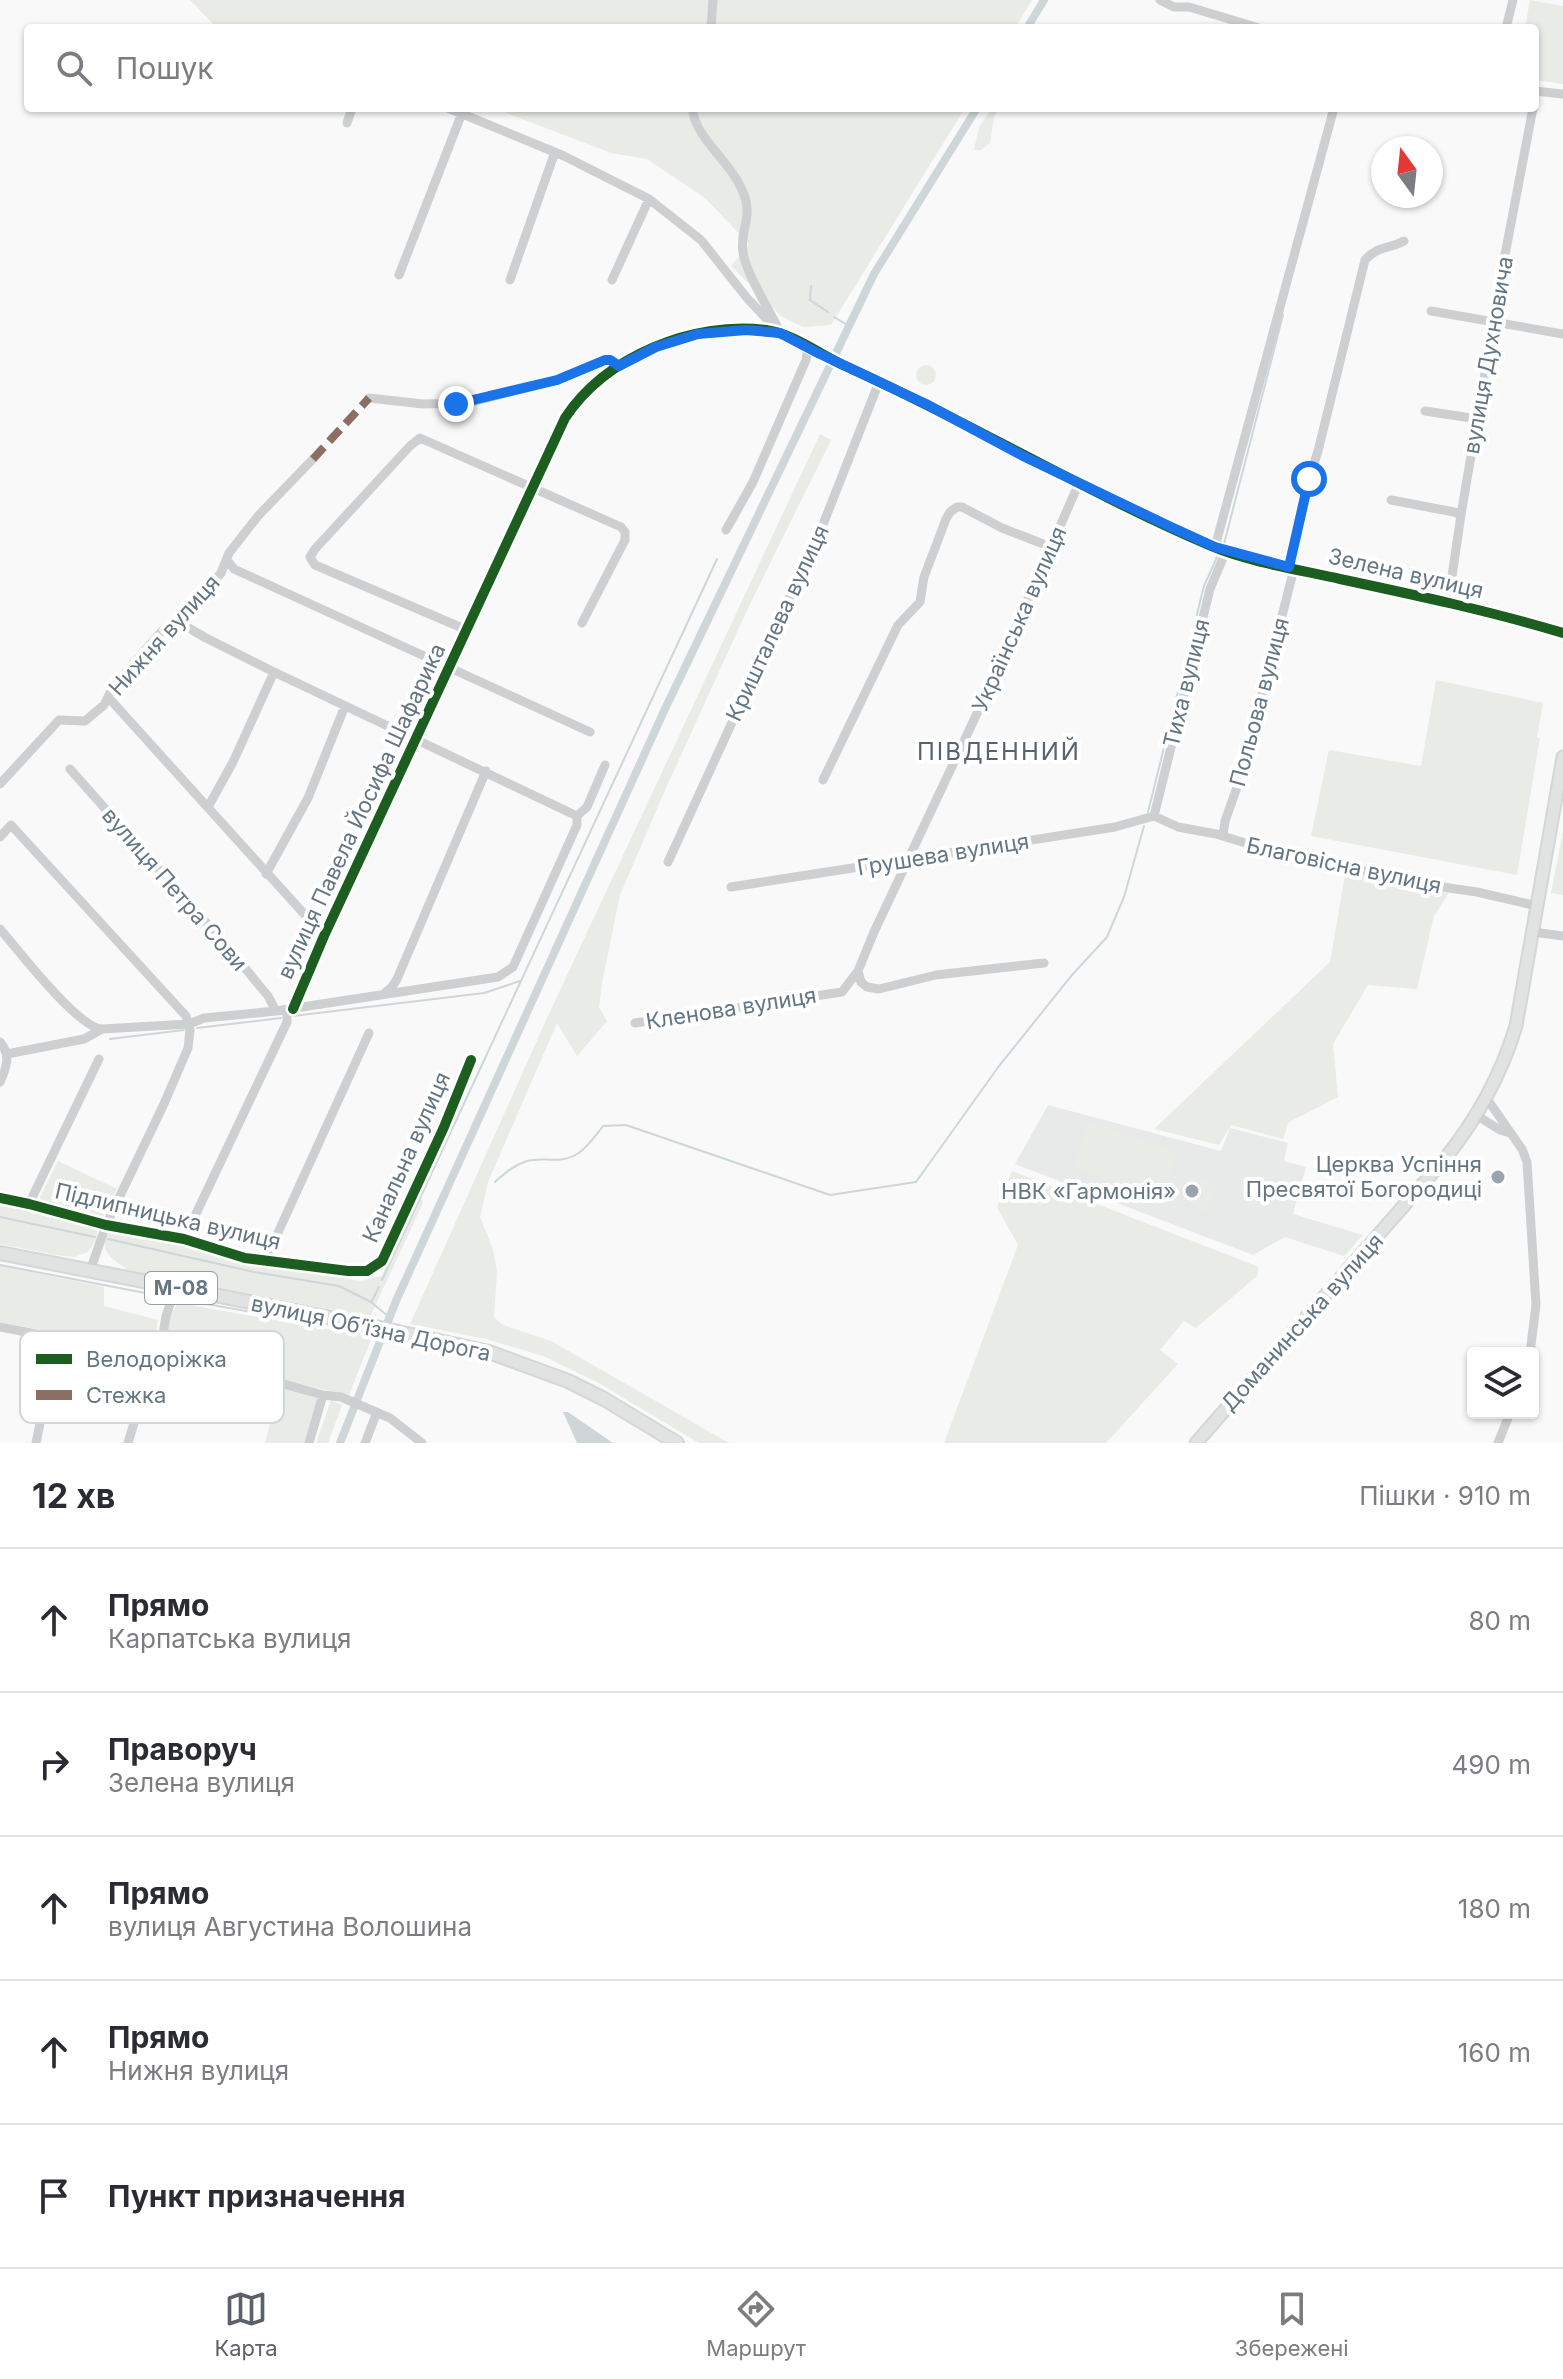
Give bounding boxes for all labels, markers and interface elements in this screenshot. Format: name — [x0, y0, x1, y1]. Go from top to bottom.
search box — [24, 24, 1539, 112]
icon: search — [52, 46, 96, 90]
text: Пошук — [116, 50, 214, 86]
north arrow — [1371, 136, 1443, 208]
street label: вулиця Духновича — [1458, 254, 1518, 456]
route end — [438, 386, 474, 422]
route start — [1291, 461, 1327, 497]
street label: Кришталева вулиця — [720, 521, 834, 725]
street label: Українська вулиця — [966, 522, 1072, 716]
street label: Зелена вулиця — [1326, 543, 1486, 603]
street label: Нижня вулиця — [103, 569, 225, 701]
street label: Польова вулиця — [1224, 615, 1294, 789]
street label: Тиха вулиця — [1158, 616, 1214, 750]
street label: вулиця Павела Йосифа Шафарика — [272, 639, 450, 983]
district label: ПІВДЕННИЙ — [917, 736, 1081, 766]
street label: вулиця Петра Сови — [97, 802, 253, 976]
street label: Грушева вулиця — [855, 828, 1031, 880]
street label: Благовісна вулиця — [1244, 832, 1444, 898]
street label: Кленова вулиця — [644, 982, 818, 1034]
street label: Канальна вулиця — [357, 1068, 455, 1246]
place label: Церква Успіння Пресвятої Богородиці — [1246, 1151, 1482, 1202]
marker: Церква Успіння Пресвятої Богородиці — [1489, 1168, 1507, 1186]
street label: Підлипницька вулиця — [53, 1177, 283, 1255]
place label: НВК «Гармонія» — [1001, 1178, 1176, 1204]
marker: НВК «Гармонія» — [1183, 1182, 1201, 1200]
street label: Доманинська вулиця — [1216, 1228, 1388, 1416]
road number: М-08 — [145, 1272, 217, 1304]
street label: вулиця Обʼїзна Дорога — [249, 1290, 493, 1366]
legend — [20, 1331, 284, 1423]
text: Велодоріжка — [86, 1346, 227, 1372]
map controls — [1467, 1347, 1539, 1419]
button: layers — [1467, 1347, 1539, 1419]
text: Стежка — [86, 1382, 166, 1408]
text: 12 хв — [32, 1475, 115, 1516]
text: Пішки · 910 m — [1359, 1480, 1531, 1511]
text: Прямо — [108, 1587, 209, 1623]
icon: ahead — [32, 1598, 76, 1642]
text: 80 m — [1468, 1605, 1531, 1636]
text: Карпатська вулиця — [108, 1623, 351, 1654]
text: Праворуч — [108, 1731, 257, 1767]
icon: right — [32, 1742, 76, 1786]
text: 490 m — [1452, 1749, 1531, 1780]
text: Зелена вулиця — [108, 1767, 295, 1798]
text: Прямо — [108, 1875, 209, 1911]
icon: ahead — [32, 1886, 76, 1930]
text: 180 m — [1458, 1893, 1531, 1924]
text: вулиця Августина Волошина — [108, 1911, 472, 1942]
text: Прямо — [108, 2019, 209, 2055]
icon: ahead — [32, 2030, 76, 2074]
text: 160 m — [1458, 2037, 1531, 2068]
text: Нижня вулиця — [108, 2055, 289, 2086]
icon: arrive — [32, 2174, 76, 2218]
text: Пункт призначення — [108, 2178, 406, 2214]
tab: Карта — [214, 2287, 278, 2361]
tab: Маршрут — [706, 2287, 806, 2361]
tab: Збережені — [1235, 2287, 1349, 2361]

